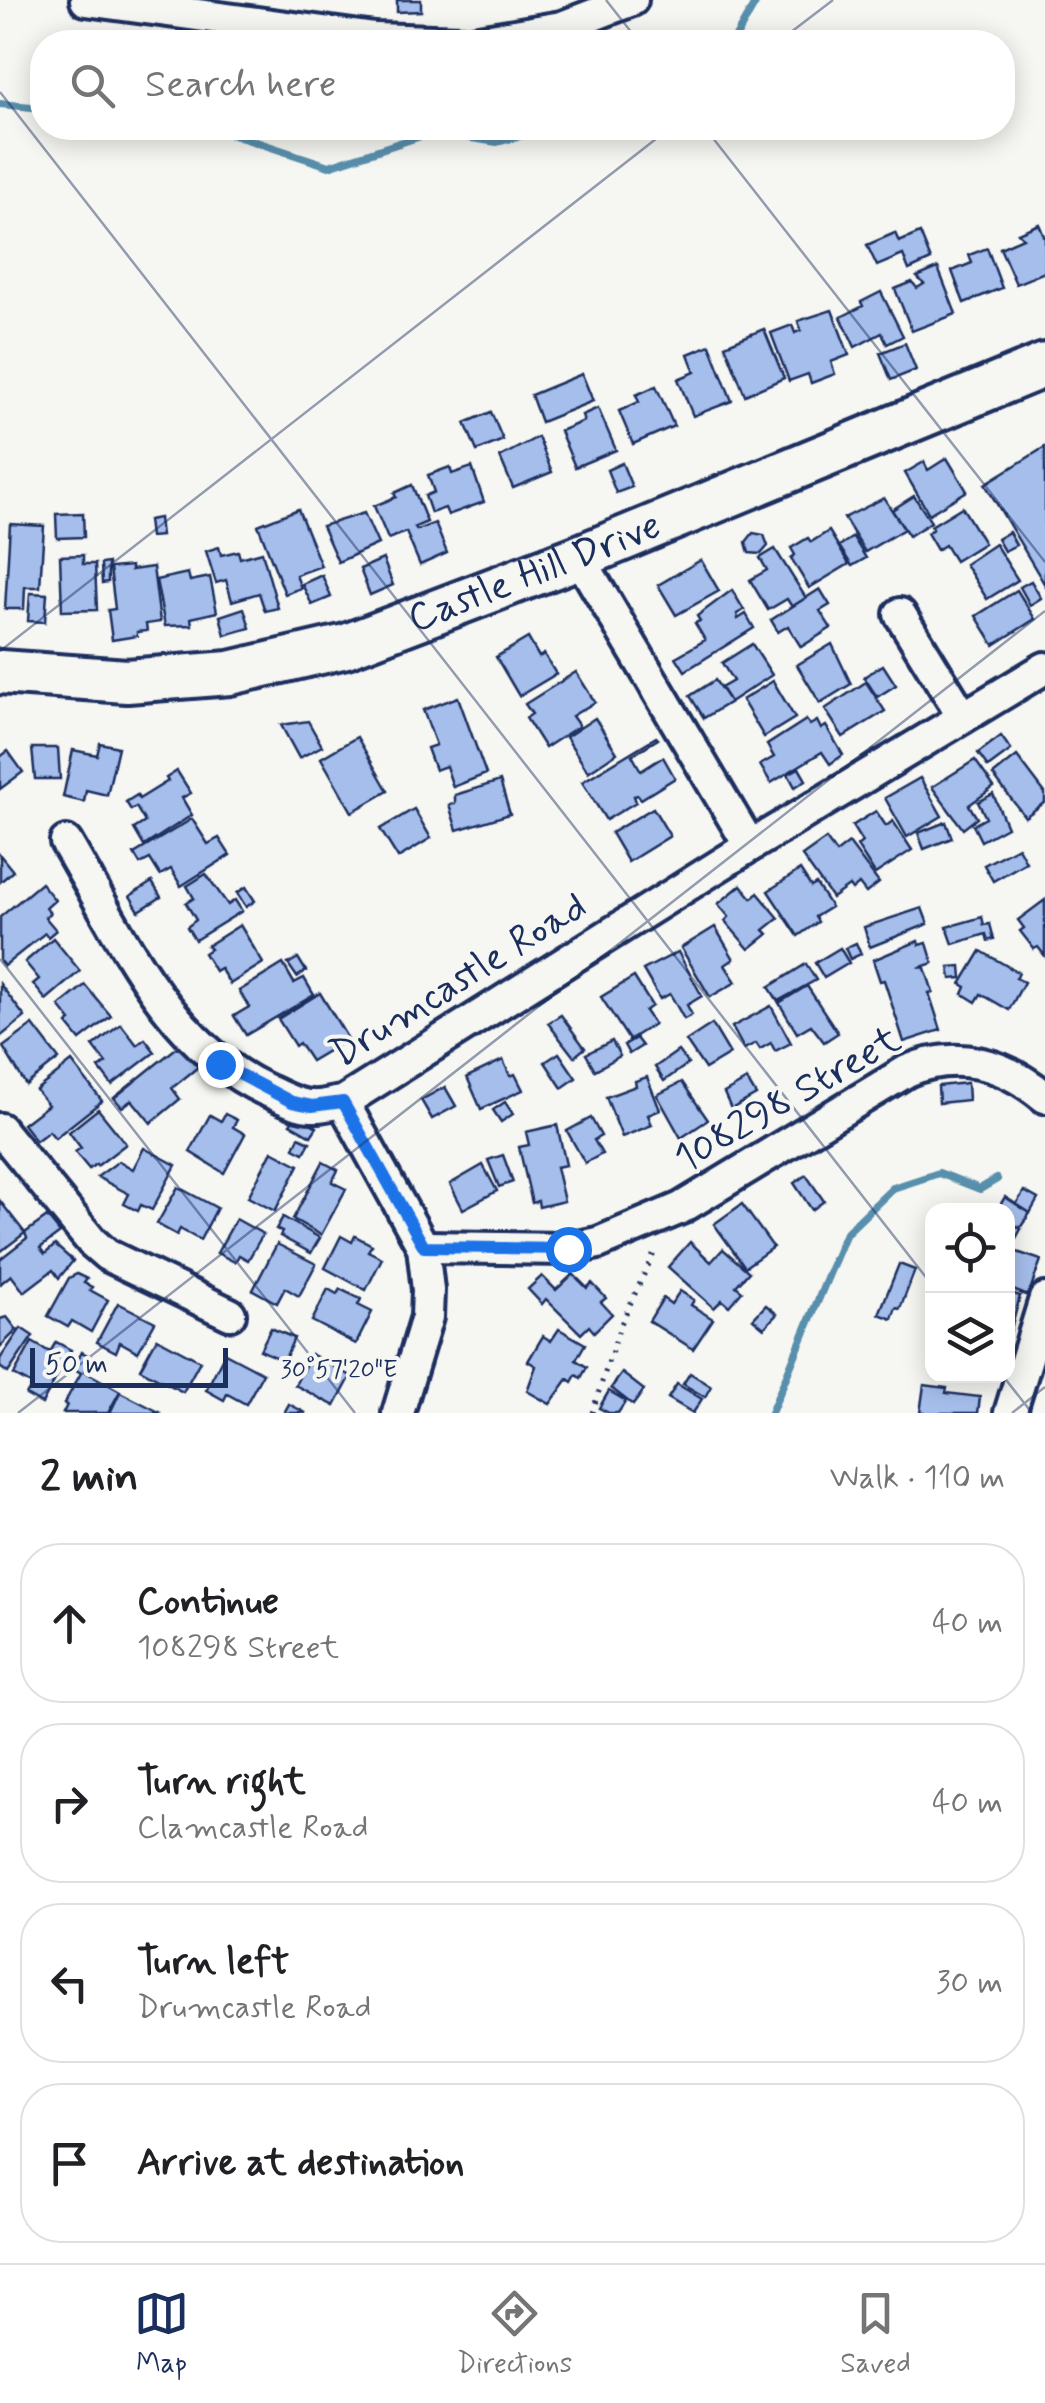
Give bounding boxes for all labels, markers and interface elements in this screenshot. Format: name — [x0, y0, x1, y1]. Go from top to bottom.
search box — [30, 30, 1015, 140]
icon: search — [65, 58, 120, 113]
text: Search here — [145, 61, 336, 110]
street label: Castle Hill Drive — [401, 500, 669, 646]
street label: Drumcastle Road — [321, 881, 597, 1081]
street label: 108298 Street — [666, 1014, 910, 1186]
route end — [198, 1042, 244, 1088]
map controls — [925, 1203, 1015, 1383]
button: locate — [925, 1203, 1015, 1293]
route start — [546, 1227, 592, 1273]
button: layers — [925, 1293, 1015, 1383]
scale bar — [30, 1343, 228, 1388]
text: 50 m — [45, 1347, 108, 1384]
text: 30°57'20"E — [280, 1354, 398, 1387]
text: 2 min — [40, 1451, 139, 1506]
text: Walk · 110 m — [830, 1457, 1005, 1499]
text: Continue — [137, 1578, 279, 1627]
icon: ahead — [42, 1596, 97, 1651]
text: 40 m — [932, 1602, 1003, 1644]
text: 108298 Street — [137, 1627, 339, 1669]
text: Turn right — [137, 1758, 306, 1807]
icon: right — [42, 1776, 97, 1831]
text: 40 m — [932, 1782, 1003, 1824]
text: Clamcastle Road — [137, 1807, 368, 1849]
text: Turn left — [137, 1938, 289, 1987]
icon: left — [42, 1956, 97, 2011]
text: 30 m — [936, 1962, 1003, 2004]
text: Drumcastle Road — [137, 1987, 371, 2029]
icon: arrive — [42, 2136, 97, 2191]
text: Arrive at destination — [137, 2139, 464, 2188]
tab: Map — [134, 2286, 189, 2383]
tab: Directions — [457, 2286, 572, 2383]
tab: Saved — [840, 2286, 911, 2383]

